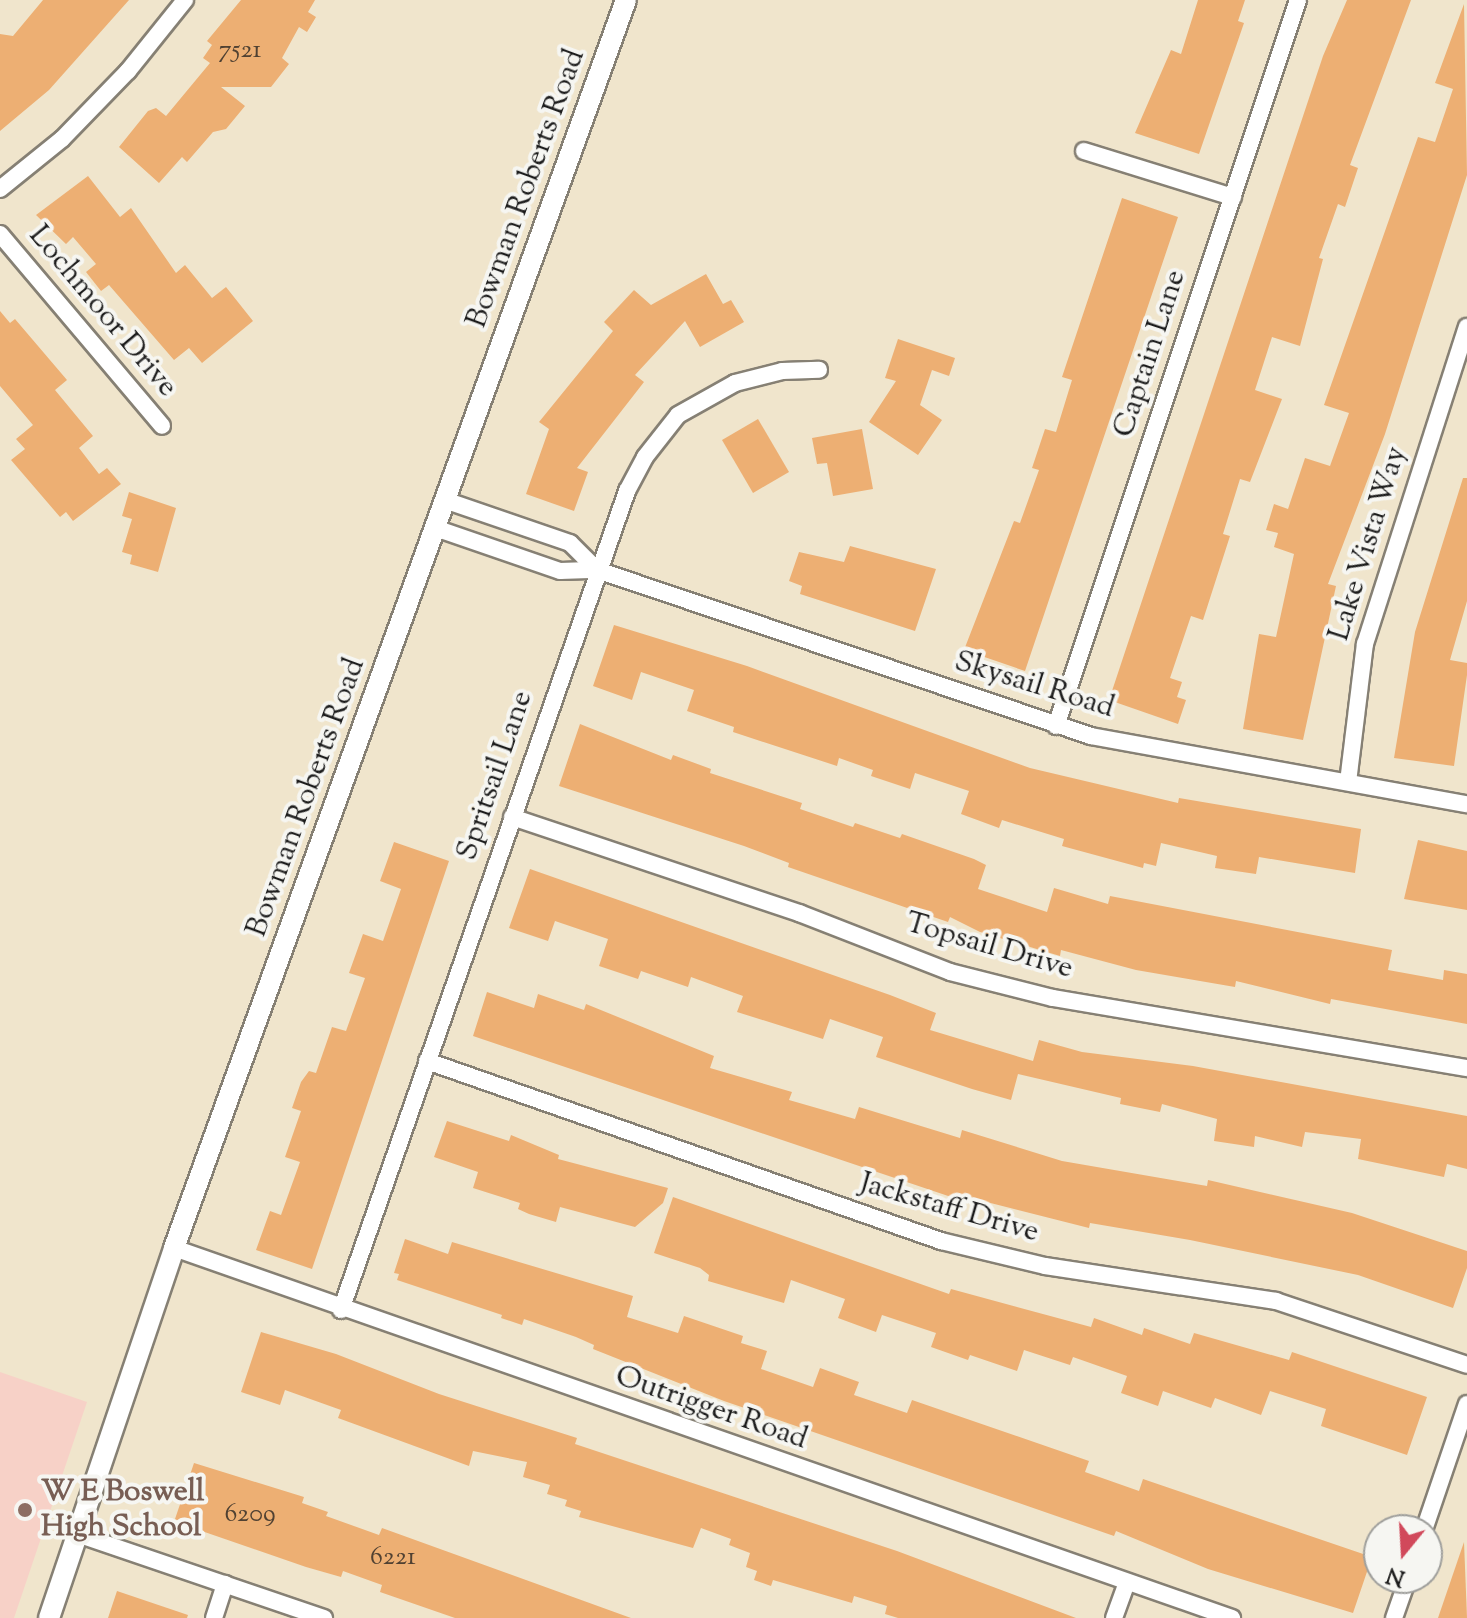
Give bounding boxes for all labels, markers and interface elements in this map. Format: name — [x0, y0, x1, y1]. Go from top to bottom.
house number: 7521 — [219, 35, 261, 67]
street label: Bowman Roberts Road — [460, 45, 594, 333]
street label: Lochmoor Drive — [20, 219, 184, 405]
street label: Captain Lane — [1107, 266, 1195, 442]
street label: Lake Vista Way — [1322, 443, 1416, 645]
street label: Skysail Road — [950, 645, 1118, 727]
street label: Bowman Roberts Road — [240, 654, 374, 942]
street label: Spritsail Lane — [450, 687, 542, 865]
street label: Topsail Drive — [901, 906, 1077, 988]
street label: Jackstaff Drive — [855, 1166, 1043, 1252]
street label: Outrigger Road — [610, 1359, 812, 1459]
place label: W E Boswell High School — [41, 1475, 204, 1546]
house number: 6209 — [224, 1499, 276, 1531]
marker: W E Boswell High School — [16, 1501, 34, 1519]
north arrow — [1363, 1514, 1443, 1594]
house number: 6221 — [370, 1542, 416, 1574]
text: N — [1383, 1557, 1409, 1593]

